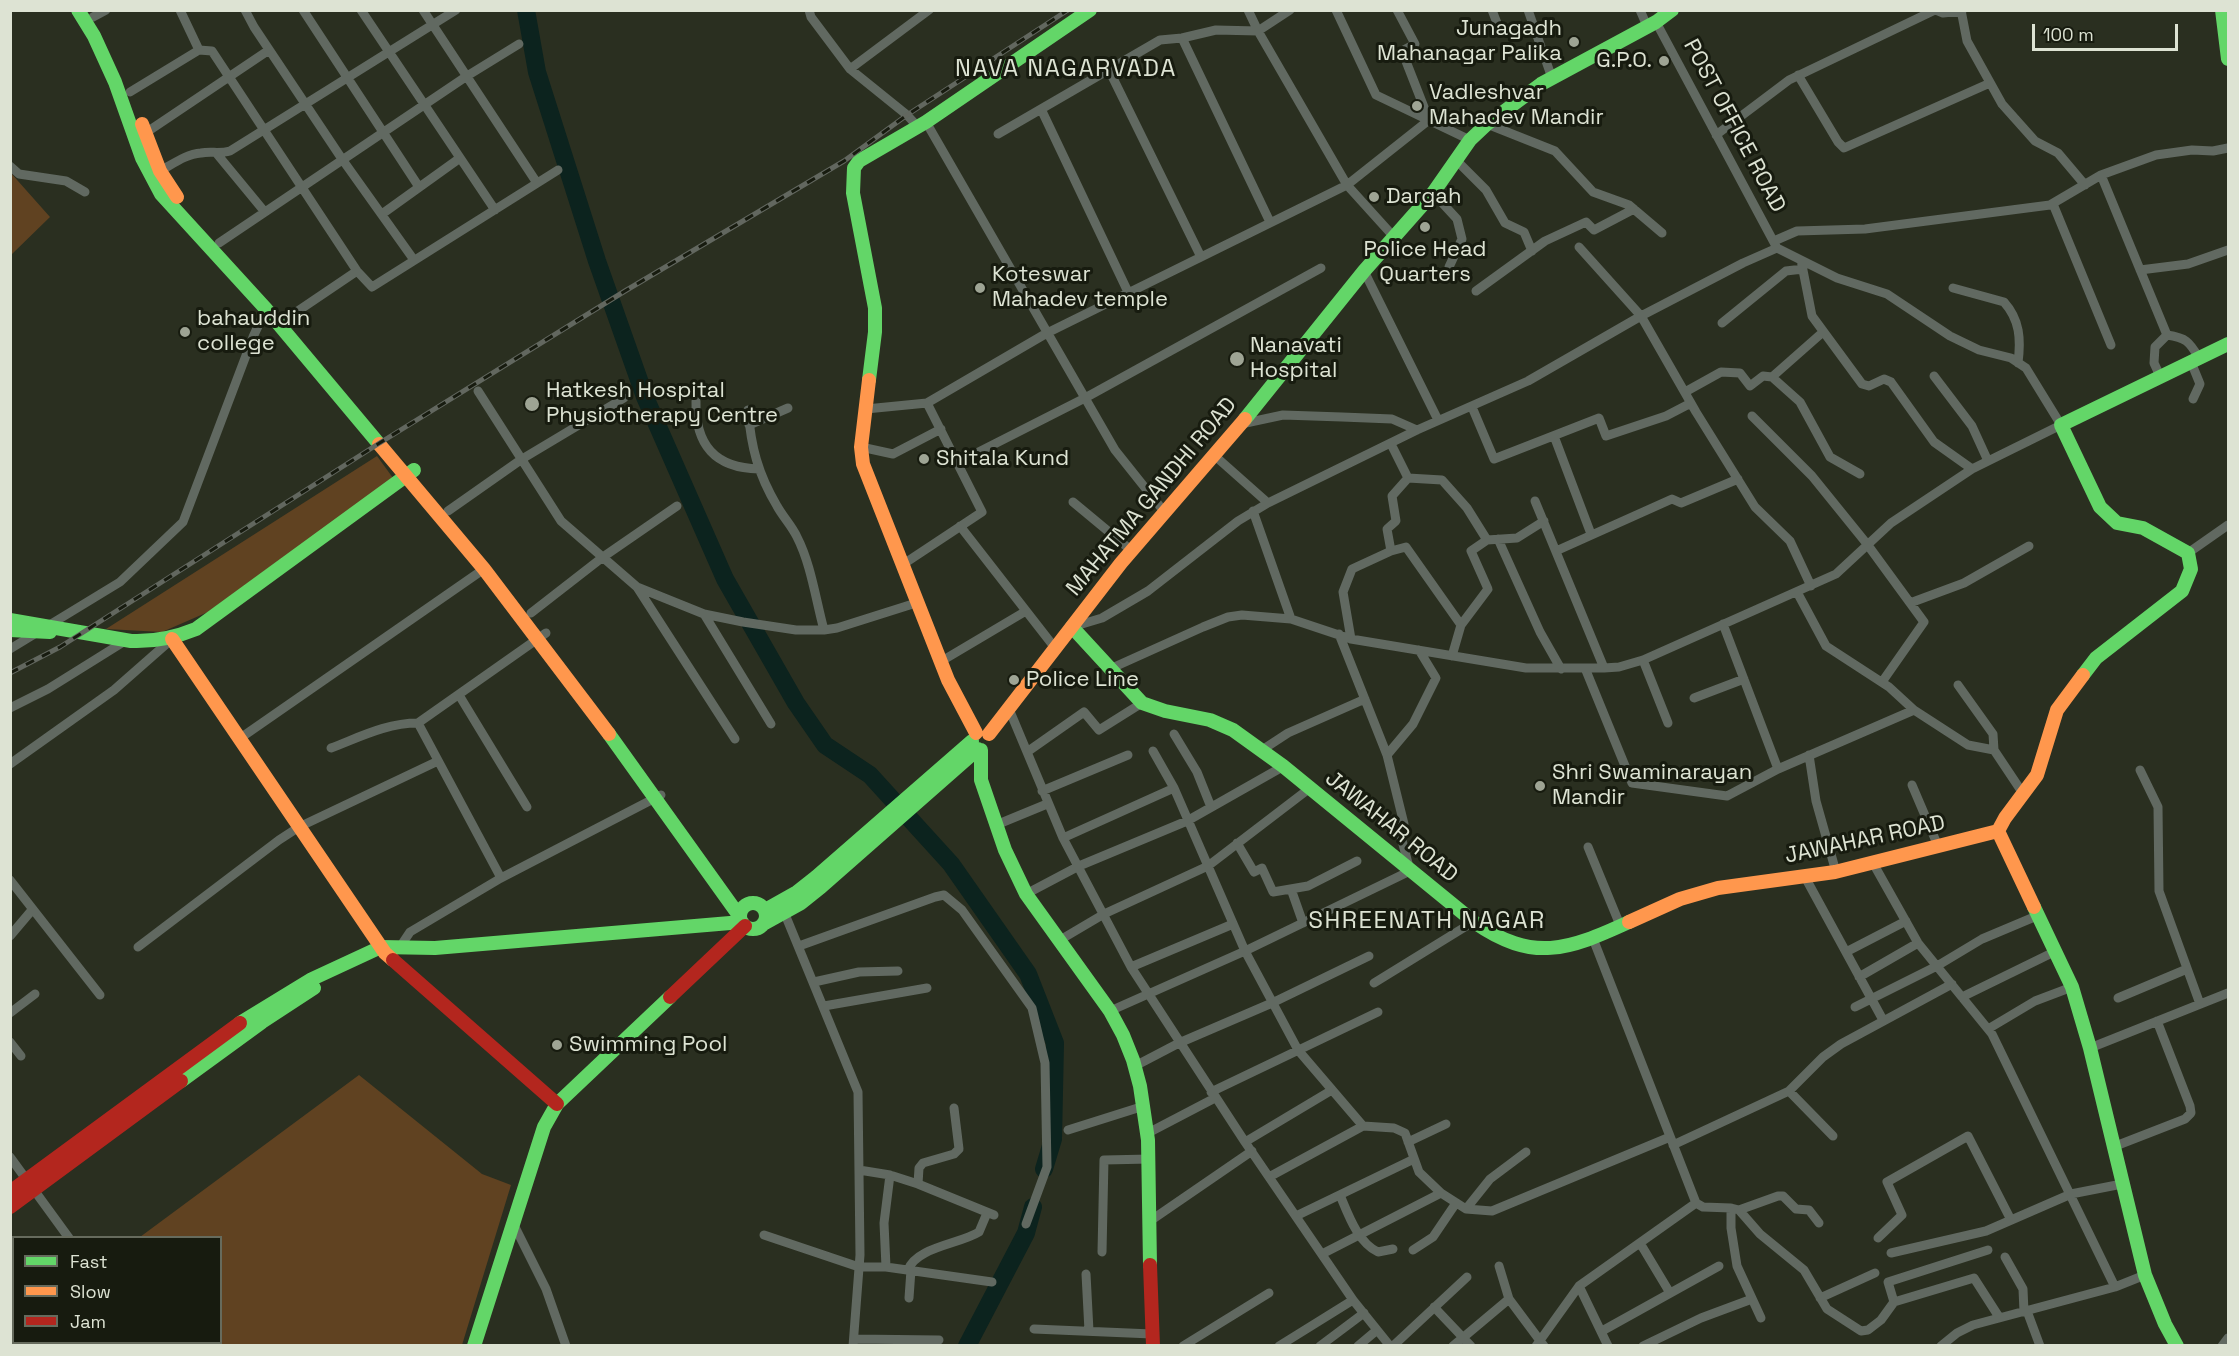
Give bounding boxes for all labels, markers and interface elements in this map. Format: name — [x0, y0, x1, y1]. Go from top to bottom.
scale bar — [2035, 12, 2180, 50]
place label: Junagadh Mahanagar Palika — [1377, 16, 1562, 68]
text: 100 m — [2043, 23, 2094, 46]
marker: Junagadh Mahanagar Palika — [1567, 35, 1581, 49]
street label: POST OFFICE ROAD — [1677, 35, 1791, 217]
place label: G.P.O. — [1596, 48, 1652, 74]
marker: G.P.O. — [1657, 54, 1671, 68]
district label: NAVA NAGARVADA — [955, 55, 1177, 83]
place label: Vadleshvar Mahadev Mandir — [1429, 80, 1604, 132]
marker: Vadleshvar Mahadev Mandir — [1410, 99, 1424, 113]
place label: Dargah — [1386, 184, 1461, 210]
marker: Dargah — [1367, 190, 1381, 204]
marker: Police Head Quarters — [1418, 220, 1432, 234]
place label: Police Head Quarters — [1363, 237, 1487, 288]
place label: Koteswar Mahadev temple — [992, 262, 1168, 314]
marker: Koteswar Mahadev temple — [973, 281, 987, 295]
place label: bahauddin college — [197, 306, 310, 358]
marker: bahauddin college — [178, 325, 192, 339]
place label: Nanavati Hospital — [1250, 333, 1342, 384]
marker: Nanavati Hospital — [1228, 350, 1246, 368]
place label: Hatkesh Hospital Physiotherapy Centre — [546, 378, 778, 430]
street label: MAHATMA GANDHI ROAD — [1061, 392, 1243, 602]
marker: Hatkesh Hospital Physiotherapy Centre — [523, 395, 541, 413]
place label: Shitala Kund — [936, 446, 1069, 472]
marker: Shitala Kund — [917, 452, 931, 466]
place label: Police Line — [1026, 667, 1139, 693]
marker: Police Line — [1007, 673, 1021, 687]
place label: Shri Swaminarayan Mandir — [1552, 760, 1752, 812]
street label: JAWAHAR ROAD — [1319, 765, 1463, 889]
marker: Shri Swaminarayan Mandir — [1533, 779, 1547, 793]
street label: JAWAHAR ROAD — [1783, 810, 1947, 870]
district label: SHREENATH NAGAR — [1308, 907, 1546, 935]
place label: Swimming Pool — [569, 1032, 727, 1058]
marker: Swimming Pool — [550, 1038, 564, 1052]
legend — [12, 1236, 222, 1344]
text: Fast — [70, 1250, 107, 1273]
text: Slow — [70, 1280, 111, 1303]
text: Jam — [70, 1310, 106, 1333]

